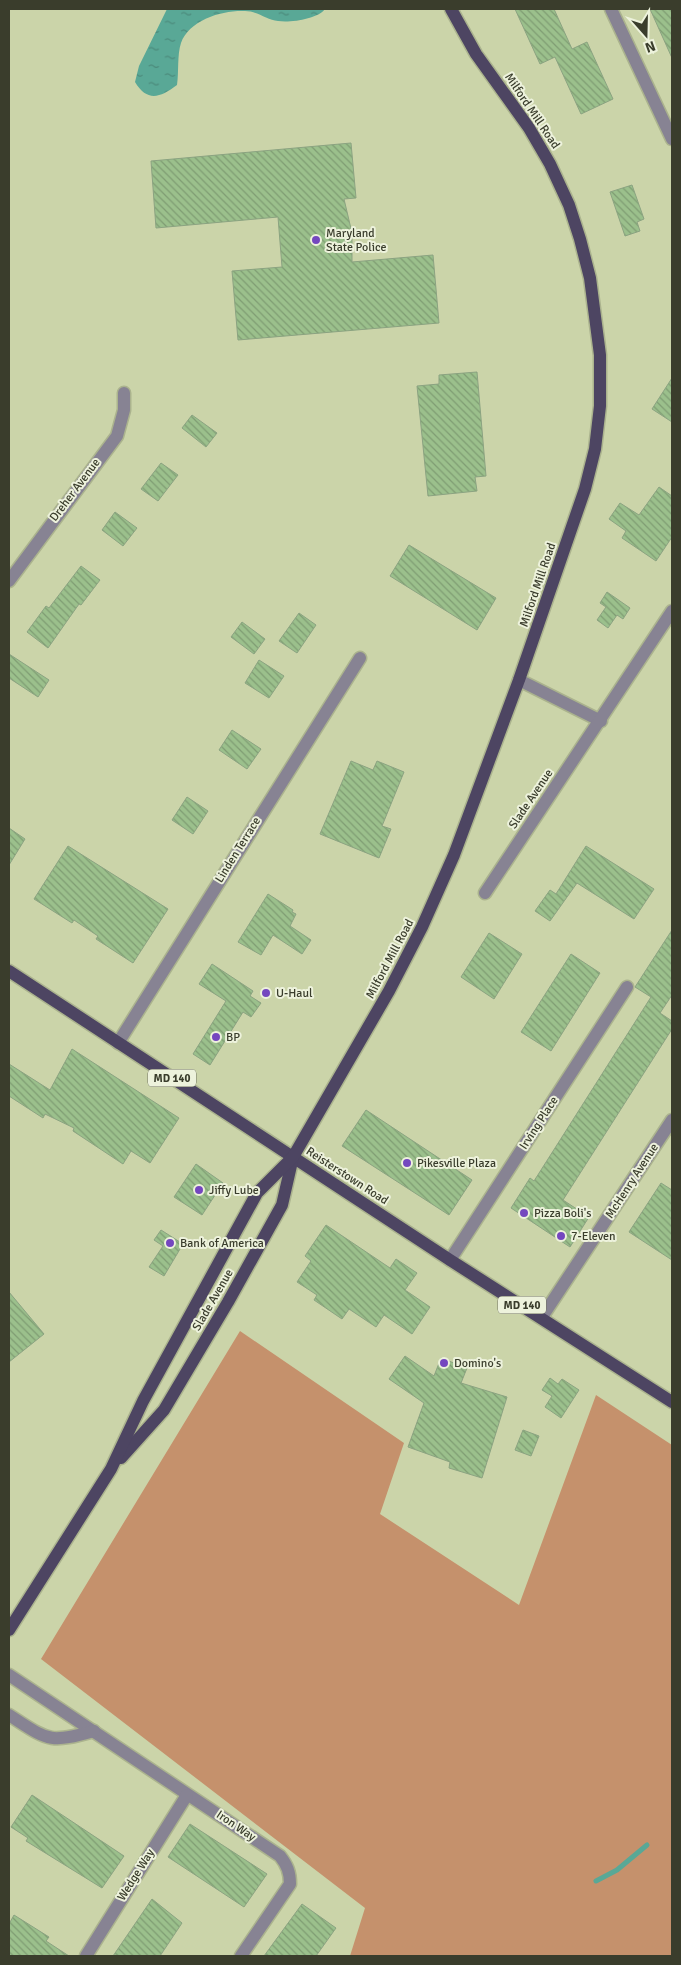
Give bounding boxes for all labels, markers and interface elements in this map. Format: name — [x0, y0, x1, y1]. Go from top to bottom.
north arrow — [621, 10, 671, 60]
text: N — [643, 37, 658, 56]
street label: Milford Mill Road — [501, 70, 563, 152]
place label: Maryland State Police — [326, 226, 387, 255]
marker: Maryland State Police — [310, 234, 322, 246]
street label: Dreher Avenue — [46, 455, 104, 525]
street label: Milford Mill Road — [517, 541, 559, 629]
street label: Slade Avenue — [506, 766, 556, 832]
street label: Linden Terrace — [212, 814, 264, 886]
street label: Milford Mill Road — [363, 917, 417, 1001]
place label: U-Haul — [276, 986, 313, 1001]
marker: U-Haul — [260, 987, 272, 999]
place label: BP — [226, 1030, 240, 1045]
marker: BP — [210, 1031, 222, 1043]
road number: MD 140 — [148, 1070, 196, 1086]
street label: Irving Place — [516, 1094, 562, 1152]
street label: McHenry Avenue — [602, 1141, 662, 1221]
street label: Reisterstown Road — [303, 1144, 391, 1208]
place label: Pikesville Plaza — [417, 1156, 496, 1171]
marker: Pikesville Plaza — [401, 1157, 413, 1169]
place label: Jiffy Lube — [209, 1183, 259, 1198]
marker: Jiffy Lube — [193, 1184, 205, 1196]
place label: Pizza Boli's — [534, 1206, 591, 1221]
marker: Pizza Boli's — [518, 1207, 530, 1219]
place label: 7-Eleven — [571, 1229, 616, 1244]
marker: 7-Eleven — [555, 1230, 567, 1242]
place label: Bank of America — [180, 1236, 264, 1251]
marker: Bank of America — [164, 1237, 176, 1249]
street label: Slade Avenue — [189, 1266, 237, 1334]
road number: MD 140 — [498, 1296, 546, 1314]
place label: Domino's — [454, 1356, 501, 1371]
marker: Domino's — [438, 1357, 450, 1369]
street label: Iron Way — [213, 1807, 259, 1845]
street label: Wedge Way — [114, 1846, 158, 1904]

